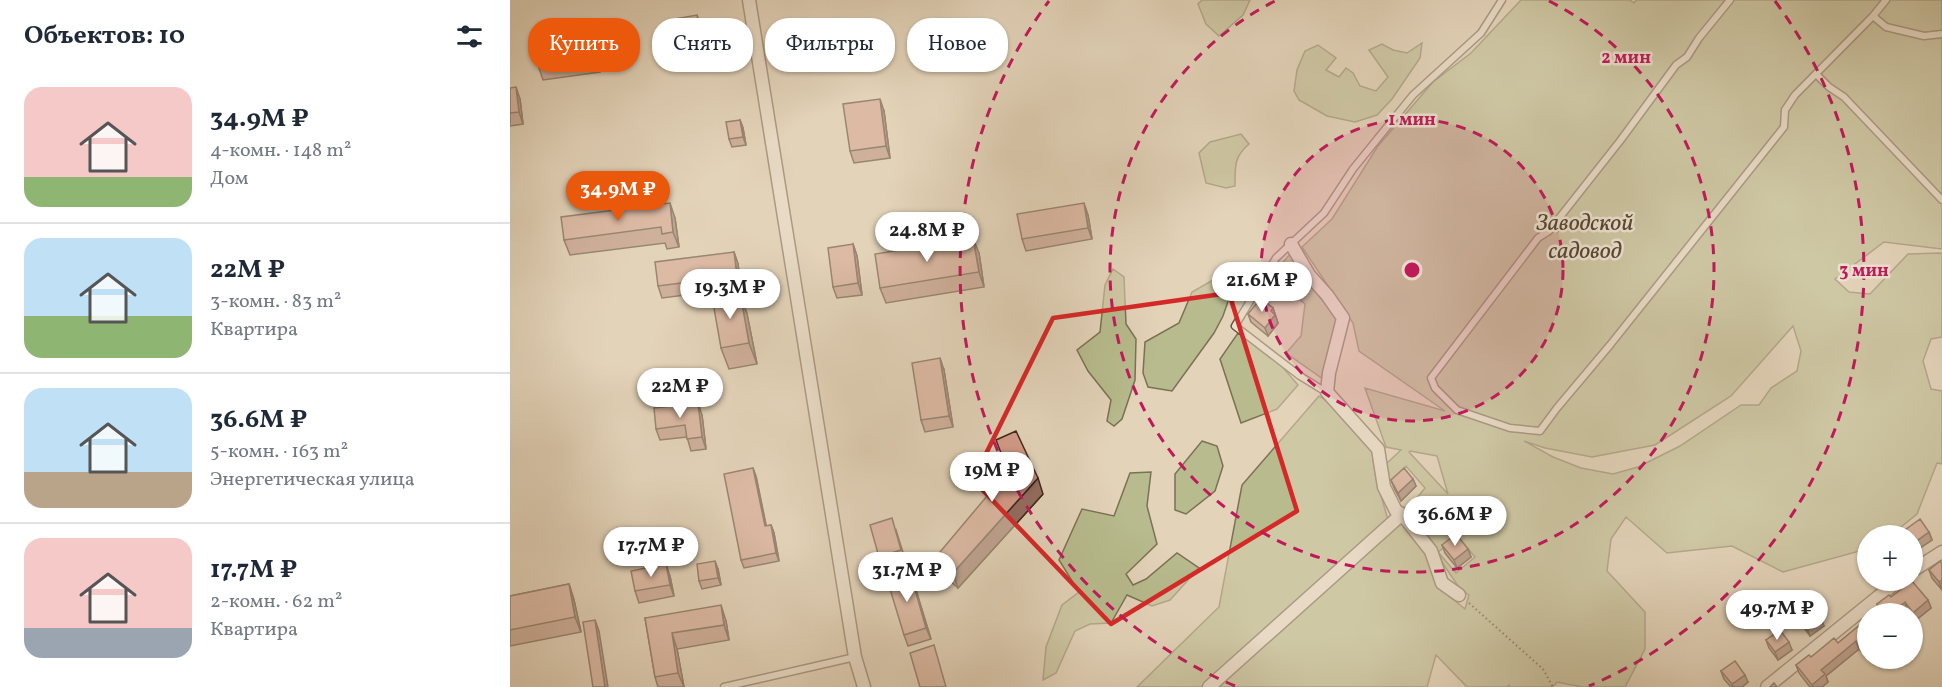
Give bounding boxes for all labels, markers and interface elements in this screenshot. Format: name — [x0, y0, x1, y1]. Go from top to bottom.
text: Объектов: 10 — [24, 18, 185, 54]
chip: Купить — [528, 18, 640, 72]
chip: Снять — [652, 18, 753, 72]
chip: Фильтры — [765, 18, 895, 72]
chip: Новое — [907, 18, 1008, 72]
icon: filters — [453, 20, 486, 53]
text: 2 мин — [1601, 46, 1651, 71]
text: 34.9M ₽ — [210, 101, 309, 137]
text: 1 мин — [1388, 108, 1436, 133]
icon: home — [72, 111, 144, 183]
text: 4-комн. · 148 m² — [210, 137, 351, 165]
text: Дом — [210, 165, 249, 193]
pin: 34.9M ₽ — [563, 171, 673, 222]
text: 34.9M ₽ — [580, 176, 656, 204]
park label: Заводской садовод — [1536, 207, 1633, 269]
pin: 24.8M ₽ — [872, 212, 982, 263]
text: 24.8M ₽ — [889, 217, 965, 245]
text: 22M ₽ — [210, 252, 285, 288]
text: 3 мин — [1839, 259, 1889, 284]
centre of rings — [1402, 260, 1422, 280]
icon: home — [72, 262, 144, 334]
pin: 21.6M ₽ — [1207, 262, 1317, 313]
text: 21.6M ₽ — [1226, 267, 1298, 295]
pin: 19.3M ₽ — [675, 269, 785, 320]
text: 19.3M ₽ — [694, 274, 766, 302]
text: 3-комн. · 83 m² — [210, 288, 341, 316]
text: Квартира — [210, 316, 298, 344]
pin: 22M ₽ — [638, 368, 722, 419]
text: 22M ₽ — [651, 373, 709, 401]
text: 36.6M ₽ — [210, 402, 307, 438]
icon: home — [72, 412, 144, 484]
text: 5-комн. · 163 m² — [210, 438, 348, 466]
pin: 19M ₽ — [950, 452, 1034, 503]
text: 19M ₽ — [964, 457, 1020, 485]
text: Энергетическая улица — [210, 466, 415, 494]
pin: 36.6M ₽ — [1400, 496, 1510, 547]
text: 36.6M ₽ — [1418, 501, 1492, 529]
map controls — [1857, 525, 1923, 669]
button: + — [1857, 525, 1923, 591]
pin: 17.7M ₽ — [596, 527, 706, 578]
text: 17.7M ₽ — [617, 532, 685, 560]
text: 17.7M ₽ — [210, 552, 297, 588]
pin: 31.7M ₽ — [852, 552, 962, 603]
text: 31.7M ₽ — [872, 557, 942, 585]
icon: home — [72, 562, 144, 634]
text: 2-комн. · 62 m² — [210, 588, 342, 616]
pin: 49.7M ₽ — [1722, 590, 1832, 641]
text: 49.7M ₽ — [1740, 595, 1814, 623]
button: − — [1857, 603, 1923, 669]
text: Квартира — [210, 616, 298, 644]

